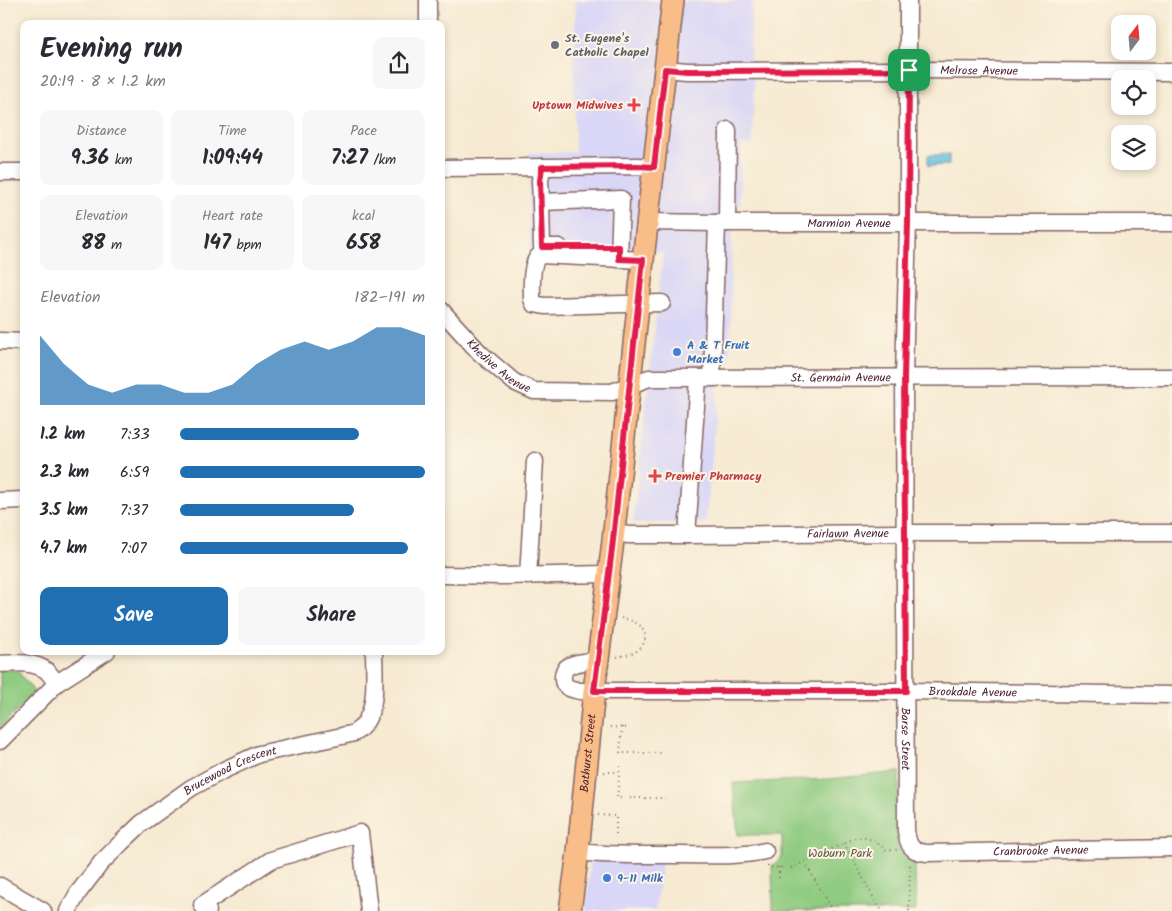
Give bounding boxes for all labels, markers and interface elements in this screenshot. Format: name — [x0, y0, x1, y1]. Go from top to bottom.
north arrow — [1111, 15, 1156, 60]
map controls — [1111, 15, 1156, 170]
text: Evening run — [40, 27, 183, 72]
place label: St. Eugene's Catholic Chapel — [565, 29, 650, 62]
button: share — [373, 37, 425, 89]
marker: St. Eugene's Catholic Chapel — [549, 39, 561, 51]
pin — [888, 49, 930, 91]
icon: arrive — [895, 56, 923, 84]
street label: Melrose Avenue — [940, 61, 1019, 81]
text: 20:19 · 8 × 1.2 km — [40, 69, 166, 94]
button: locate — [1111, 70, 1156, 115]
place label: Uptown Midwives — [532, 96, 623, 115]
marker: Uptown Midwives — [627, 98, 641, 112]
text: Distance — [76, 120, 127, 142]
text: Time — [218, 120, 247, 142]
text: Pace — [350, 120, 377, 142]
button: layers — [1111, 125, 1156, 170]
text: 9.36 — [71, 142, 109, 175]
text: 1:09:44 — [202, 142, 263, 175]
text: 7:27 — [331, 142, 368, 175]
text: km — [109, 149, 132, 171]
text: /km — [368, 149, 396, 171]
text: Elevation — [75, 205, 128, 227]
text: Heart rate — [202, 205, 263, 227]
text: kcal — [352, 205, 375, 227]
street label: Marmion Avenue — [807, 214, 891, 233]
text: 88 — [81, 227, 106, 260]
text: 147 — [203, 227, 231, 260]
text: 658 — [346, 227, 381, 260]
text: m — [106, 234, 122, 256]
text: bpm — [231, 234, 262, 256]
text: Elevation — [40, 285, 101, 310]
text: 182–191 m — [354, 285, 425, 310]
street label: Khedive Avenue — [462, 335, 534, 399]
place label: A & T Fruit Market — [687, 336, 750, 369]
marker: A & T Fruit Market — [671, 346, 683, 358]
street label: St. Germain Avenue — [791, 369, 891, 388]
text: 1.2 km — [40, 422, 85, 447]
text: 7:33 — [120, 422, 150, 447]
text: 2.3 km — [40, 460, 89, 485]
text: 6:59 — [120, 460, 149, 485]
place label: Premier Pharmacy — [665, 467, 762, 486]
marker: Premier Pharmacy — [649, 470, 661, 482]
text: 3.5 km — [40, 498, 88, 523]
text: 7:37 — [120, 498, 148, 523]
street label: Fairlawn Avenue — [807, 524, 890, 544]
text: 4.7 km — [40, 536, 87, 561]
text: 7:07 — [120, 536, 147, 561]
button: Save — [40, 587, 228, 645]
button: Share — [238, 587, 425, 645]
street label: Brookdale Avenue — [928, 682, 1018, 703]
street label: Barse Street — [895, 707, 915, 771]
street label: Bathurst Street — [575, 712, 602, 793]
street label: Brucewood Crescent — [180, 741, 279, 801]
street label: Cranbrooke Avenue — [993, 841, 1089, 862]
park label: Woburn Park — [808, 844, 872, 863]
place label: 9-11 Milk — [617, 869, 664, 888]
marker: 9-11 Milk — [601, 872, 613, 884]

